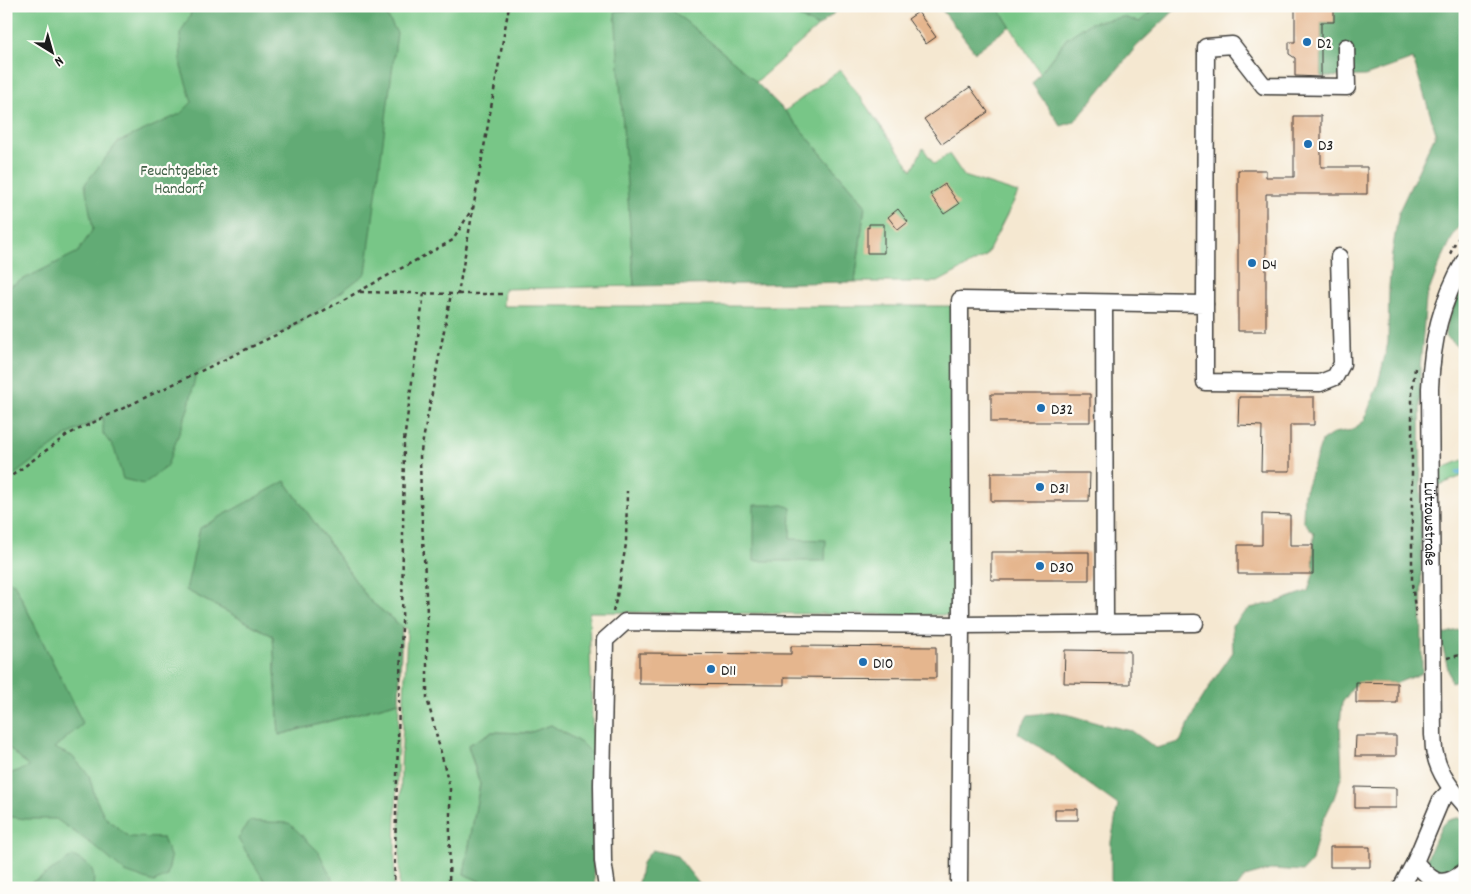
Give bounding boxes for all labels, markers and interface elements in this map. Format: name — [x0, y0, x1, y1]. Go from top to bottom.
north arrow — [28, 28, 78, 78]
place label: D2 — [1317, 33, 1332, 56]
marker: D2 — [1301, 36, 1313, 48]
text: N — [50, 51, 67, 71]
place label: D3 — [1318, 135, 1333, 158]
marker: D3 — [1302, 138, 1314, 150]
park label: Feuchtgebiet Handorf — [140, 160, 218, 201]
place label: D4 — [1262, 254, 1277, 277]
marker: D4 — [1246, 257, 1258, 269]
place label: D32 — [1051, 399, 1073, 422]
marker: D32 — [1035, 402, 1047, 414]
place label: D31 — [1050, 478, 1069, 501]
marker: D31 — [1034, 481, 1046, 493]
street label: Lützowstraße — [1417, 482, 1441, 566]
place label: D30 — [1050, 557, 1074, 580]
marker: D30 — [1034, 560, 1046, 572]
place label: D10 — [873, 653, 893, 676]
marker: D10 — [857, 656, 869, 668]
place label: D11 — [721, 660, 736, 683]
marker: D11 — [705, 663, 717, 675]

